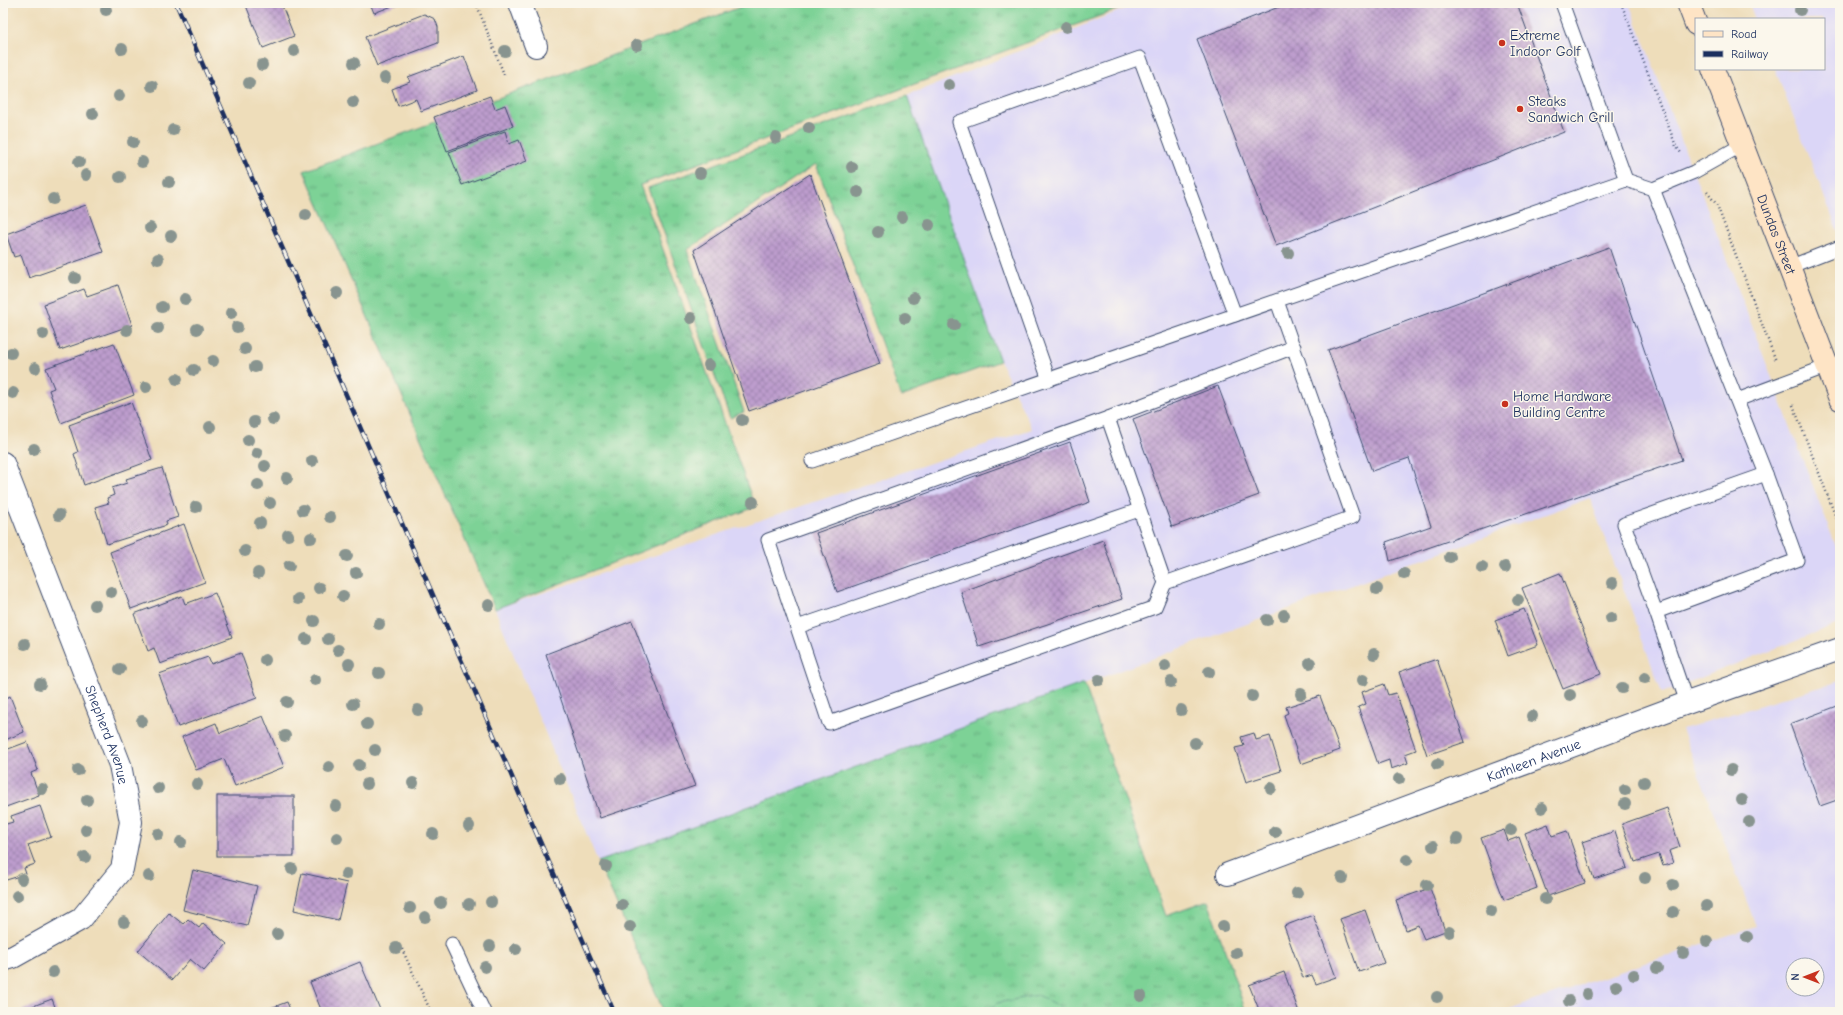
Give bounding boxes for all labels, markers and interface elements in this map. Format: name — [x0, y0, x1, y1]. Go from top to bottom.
legend — [1695, 18, 1825, 70]
place label: Extreme Indoor Golf — [1510, 27, 1581, 60]
text: Road — [1731, 27, 1757, 41]
marker: Extreme Indoor Golf — [1497, 38, 1507, 48]
text: Railway — [1731, 47, 1769, 61]
place label: Steaks Sandwich Grill — [1528, 93, 1613, 126]
marker: Steaks Sandwich Grill — [1515, 104, 1525, 114]
street label: Dundas Street — [1754, 192, 1800, 277]
place label: Home Hardware Building Centre — [1513, 388, 1611, 421]
marker: Home Hardware Building Centre — [1500, 399, 1510, 409]
street label: Shepherd Avenue — [81, 683, 132, 785]
street label: Kathleen Avenue — [1484, 735, 1583, 785]
north arrow — [1785, 957, 1825, 997]
text: N — [1789, 973, 1802, 981]

